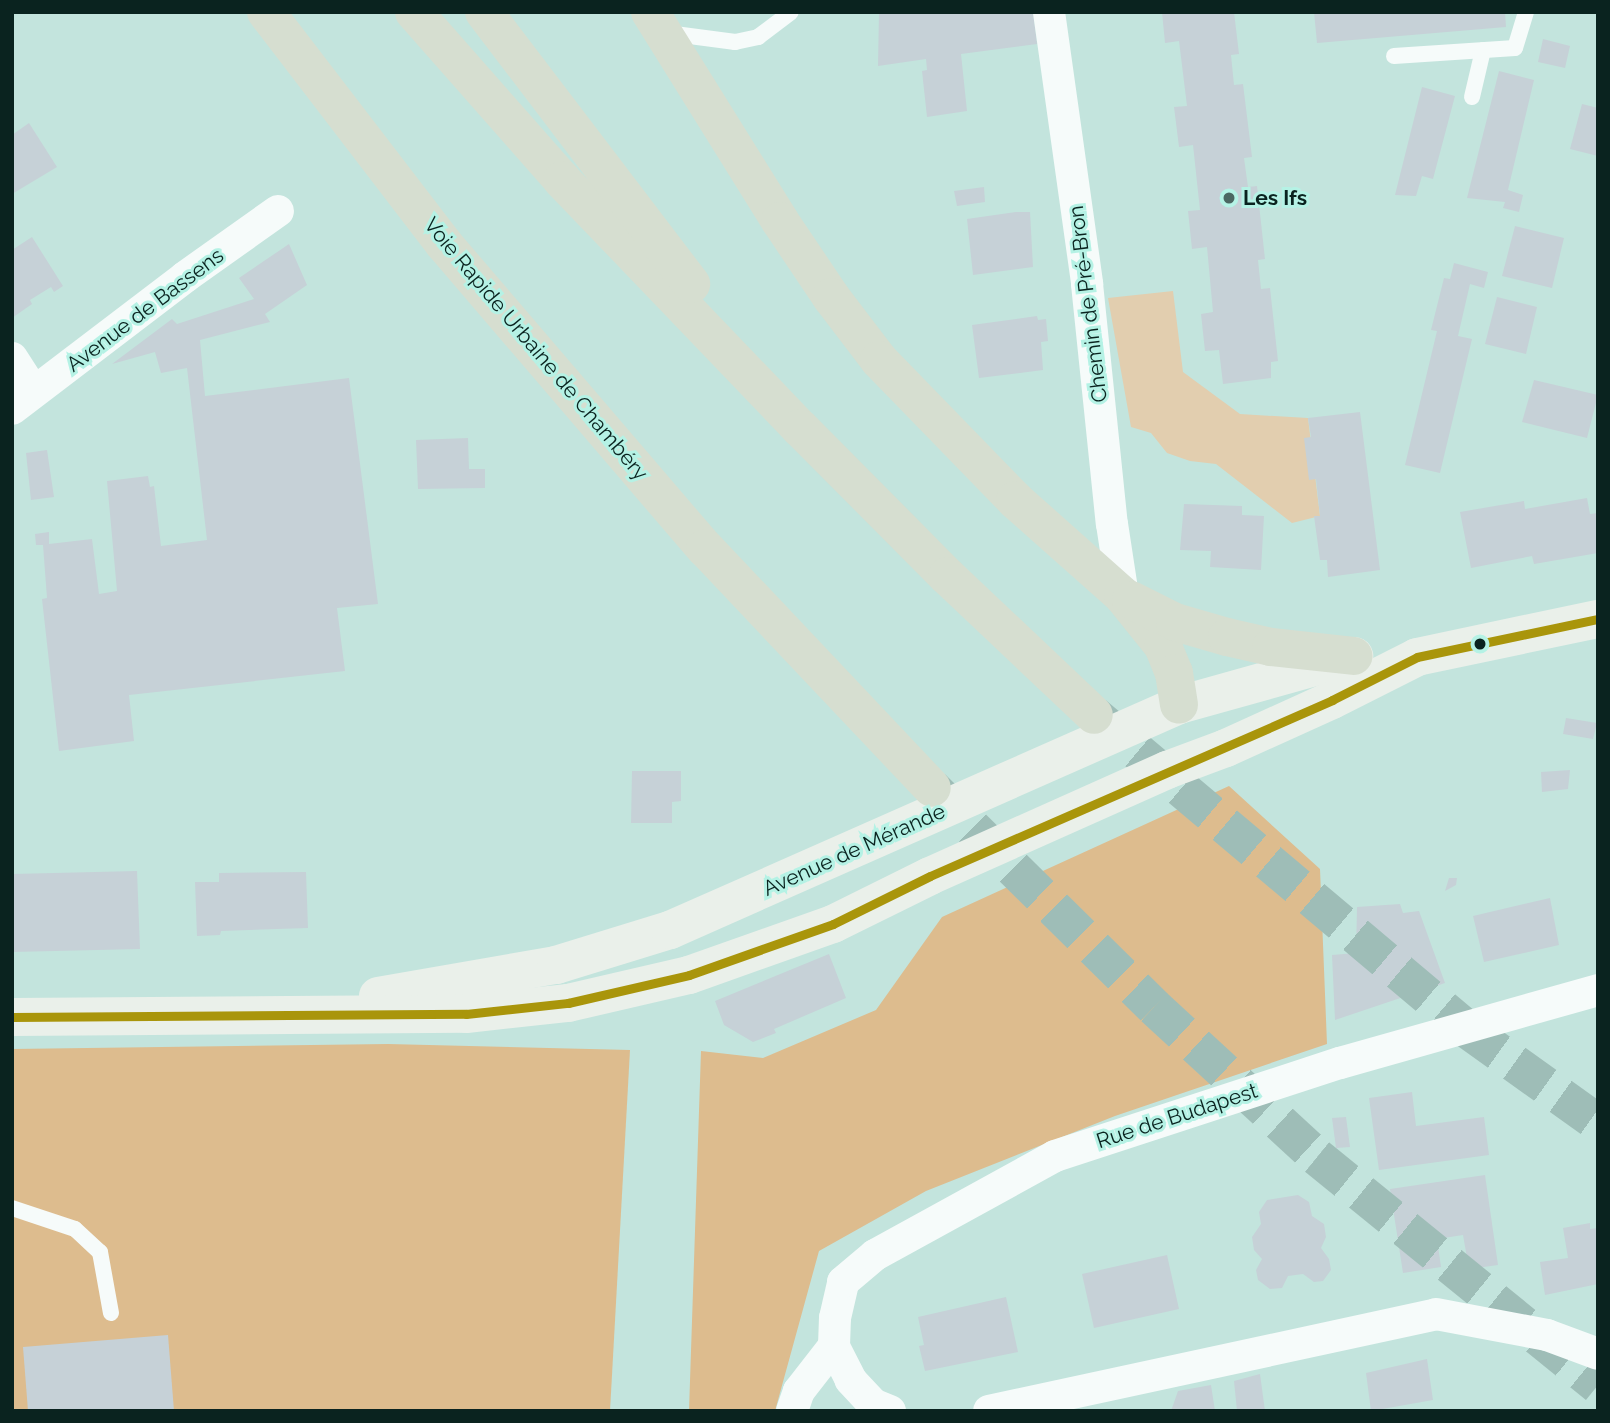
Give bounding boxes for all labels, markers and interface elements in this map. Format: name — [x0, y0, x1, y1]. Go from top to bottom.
place label: Les Ifs — [1243, 185, 1307, 211]
marker: Les Ifs — [1221, 190, 1237, 206]
street label: Chemin de Pré-Bron — [1063, 204, 1113, 404]
street label: Voie Rapide Urbaine de Chambéry — [419, 213, 653, 485]
street label: Avenue de Bassens — [61, 243, 229, 377]
unlabelled marker — [1473, 637, 1487, 651]
street label: Avenue de Mérande — [759, 798, 949, 902]
street label: Rue de Budapest — [1093, 1078, 1261, 1154]

